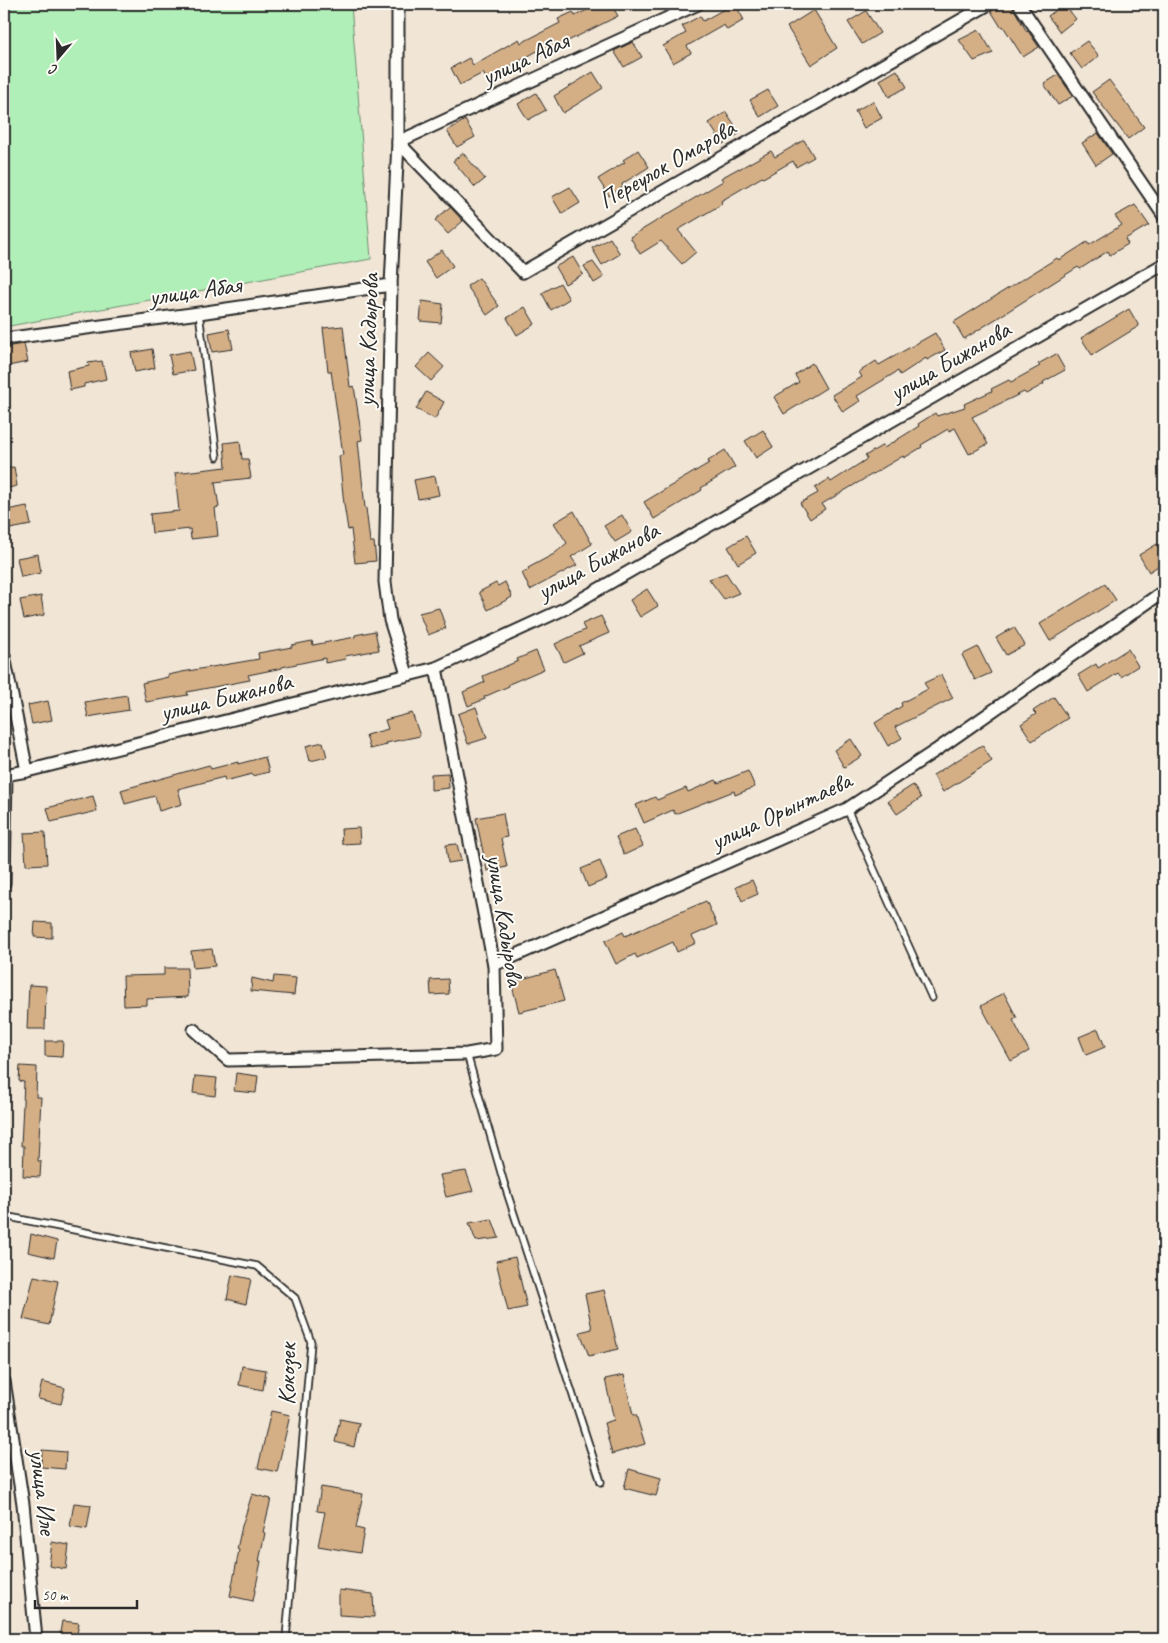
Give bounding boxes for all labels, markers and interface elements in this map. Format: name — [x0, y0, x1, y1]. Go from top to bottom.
street label: улица Абая — [474, 24, 576, 94]
north arrow — [32, 32, 82, 82]
text: С — [46, 60, 60, 79]
street label: Переулок Омарова — [593, 111, 743, 216]
street label: улица Абая — [145, 268, 245, 314]
street label: улица Кадырова — [350, 271, 386, 409]
street label: улица Бижанова — [882, 312, 1018, 410]
street label: улица Бижанова — [530, 513, 666, 609]
street label: улица Бижанова — [155, 665, 297, 729]
street label: улица Орынтаева — [704, 763, 859, 858]
street label: улица Кадырова — [478, 850, 532, 990]
street label: Кокозек — [270, 1341, 304, 1405]
street label: улица Иле — [22, 1445, 64, 1539]
scale bar — [35, 1578, 138, 1610]
text: 50 m — [42, 1586, 69, 1605]

